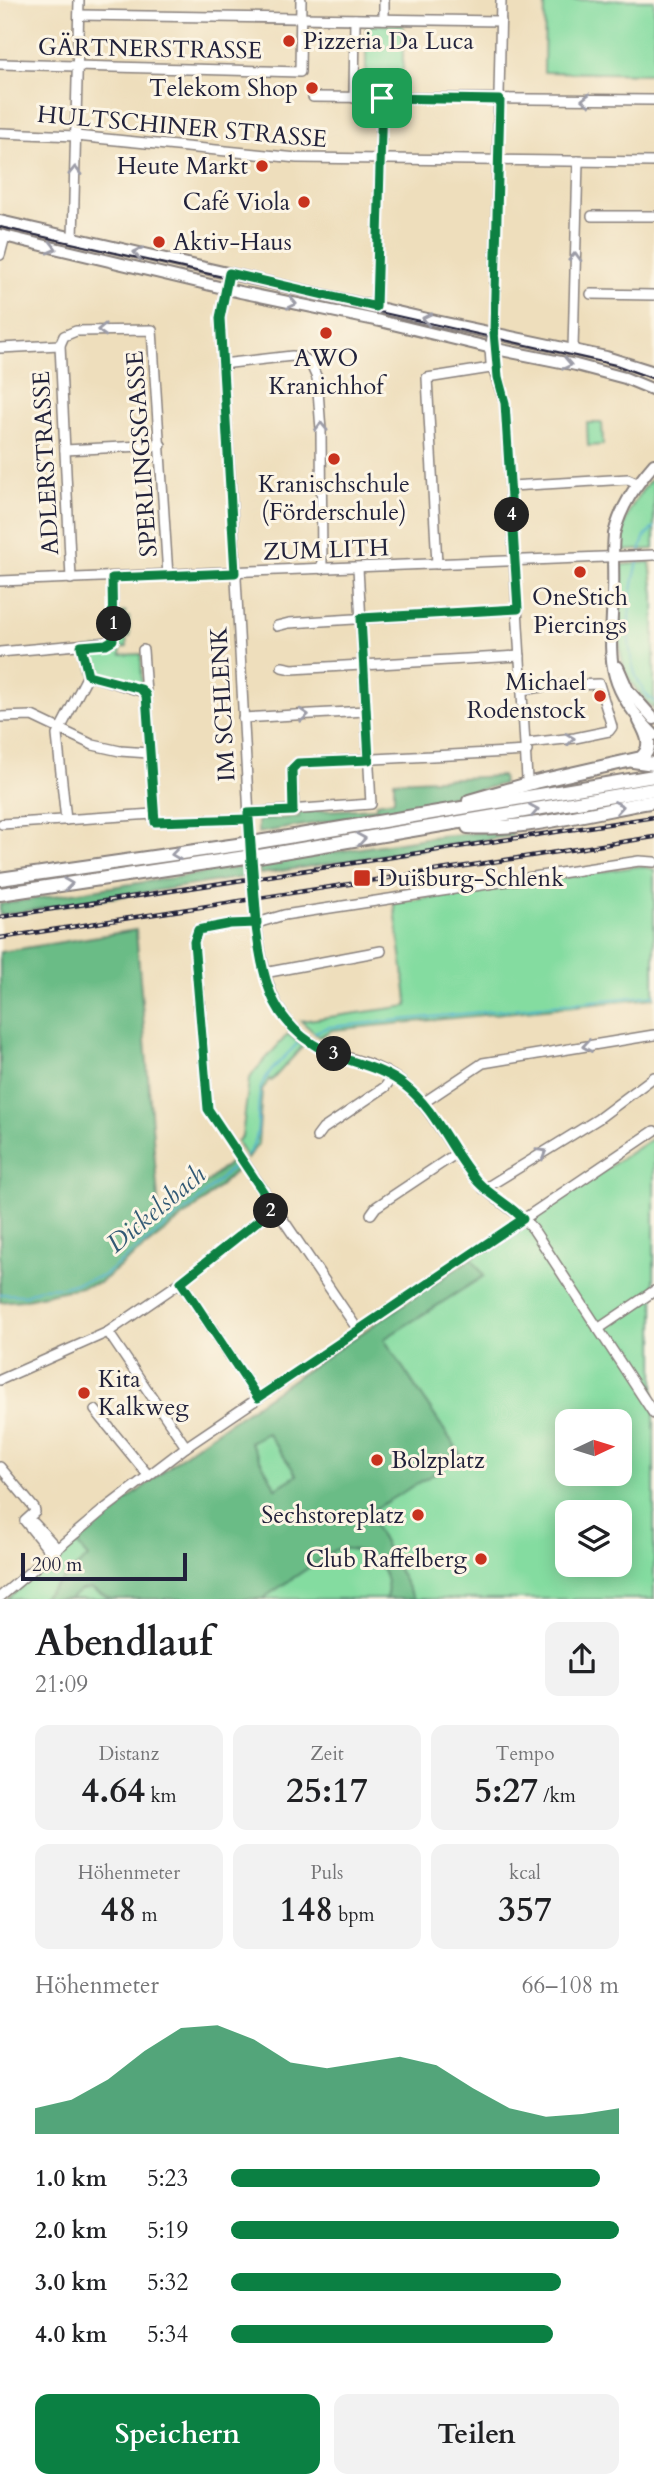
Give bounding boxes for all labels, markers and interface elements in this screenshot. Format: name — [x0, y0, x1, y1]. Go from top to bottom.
place label: Pizzeria Da Luca — [303, 25, 475, 58]
street label: GÄRTNERSTRASSE — [38, 31, 262, 67]
marker: Pizzeria Da Luca — [281, 33, 297, 49]
pin — [352, 68, 412, 128]
place label: Telekom Shop — [149, 72, 298, 105]
icon: arrive — [363, 79, 401, 117]
marker: Telekom Shop — [304, 80, 320, 96]
one-way arrow — [580, 92, 591, 108]
street label: HULTSCHINER STRASSE — [36, 98, 328, 156]
place label: Heute Markt — [117, 150, 248, 183]
marker: Heute Markt — [254, 158, 270, 174]
one-way arrow — [67, 165, 83, 176]
place label: Café Viola — [183, 186, 291, 219]
marker: Café Viola — [296, 194, 312, 210]
place label: Aktiv-Haus — [173, 226, 292, 259]
marker: Aktiv-Haus — [151, 234, 167, 250]
one-way arrow — [46, 239, 58, 254]
one-way arrow — [132, 247, 144, 261]
one-way arrow — [567, 251, 583, 261]
one-way arrow — [286, 294, 298, 309]
one-way arrow — [421, 312, 433, 327]
one-way arrow — [96, 323, 107, 338]
marker: AWO Kranichhof — [318, 325, 334, 341]
place label: AWO Kranichhof — [269, 342, 387, 403]
street label: SPERLINGSGASSE — [118, 350, 166, 558]
one-way arrow — [561, 355, 573, 370]
street label: ADLERSTRASSE — [25, 370, 67, 556]
one-way arrow — [313, 421, 328, 432]
marker: Kranischschule (Förderschule) — [326, 451, 342, 467]
place label: Kranischschule (Förderschule) — [258, 468, 410, 529]
pin: 4 — [494, 498, 530, 532]
text: 4 — [507, 501, 516, 527]
street label: ZUM LITH — [262, 531, 390, 569]
marker: OneStich Piercings — [572, 564, 588, 580]
place label: OneStich Piercings — [532, 581, 628, 642]
pin: 1 — [96, 606, 132, 642]
text: 1 — [109, 610, 118, 636]
street label: IM SCHLENK — [202, 625, 244, 782]
place label: Michael Rodenstock — [467, 666, 586, 727]
marker: Michael Rodenstock — [592, 688, 608, 704]
one-way arrow — [299, 707, 310, 722]
one-way arrow — [564, 731, 576, 746]
one-way arrow — [613, 800, 625, 815]
one-way arrow — [528, 803, 540, 818]
one-way arrow — [356, 832, 367, 847]
one-way arrow — [170, 846, 182, 861]
place label: Duisburg-Schlenk — [378, 862, 564, 895]
marker: Duisburg-Schlenk — [352, 868, 372, 888]
one-way arrow — [62, 877, 73, 892]
pin: 3 — [316, 1036, 352, 1072]
one-way arrow — [581, 1038, 593, 1053]
text: 3 — [329, 1040, 338, 1066]
one-way arrow — [535, 1148, 548, 1161]
water label: Dickelsbach — [99, 1157, 213, 1261]
pin: 2 — [254, 1194, 288, 1228]
text: 2 — [266, 1197, 275, 1223]
place label: Kita Kalkweg — [98, 1363, 189, 1424]
marker: Kita Kalkweg — [76, 1385, 92, 1401]
north arrow — [555, 1409, 632, 1486]
map controls — [555, 1409, 632, 1577]
place label: Bolzplatz — [391, 1444, 485, 1477]
marker: Bolzplatz — [369, 1452, 385, 1468]
place label: Sechstoreplatz — [261, 1499, 404, 1532]
button: layers — [555, 1500, 632, 1577]
marker: Sechstoreplatz — [410, 1507, 426, 1523]
place label: Club Raffelberg — [306, 1543, 468, 1576]
scale bar — [21, 1550, 187, 1582]
marker: Club Raffelberg — [473, 1551, 489, 1567]
text: 200 m — [32, 1552, 82, 1578]
text: Abendlauf — [35, 1617, 212, 1669]
button: share — [545, 1622, 619, 1696]
text: 21:09 — [35, 1669, 88, 1700]
text: Distanz — [99, 1741, 159, 1767]
text: Zeit — [310, 1741, 344, 1767]
text: Tempo — [495, 1741, 555, 1767]
text: 4.64 — [81, 1767, 145, 1815]
text: 25:17 — [286, 1767, 368, 1815]
text: 5:27 — [474, 1767, 538, 1815]
text: km — [145, 1783, 177, 1809]
text: /km — [538, 1783, 576, 1809]
text: Höhenmeter — [78, 1860, 180, 1886]
text: Puls — [311, 1860, 343, 1886]
text: kcal — [509, 1860, 541, 1886]
text: 48 — [100, 1886, 136, 1934]
text: 148 — [279, 1886, 333, 1934]
text: 357 — [498, 1886, 552, 1934]
text: m — [136, 1902, 158, 1928]
text: bpm — [333, 1902, 375, 1928]
text: Höhenmeter — [35, 1970, 159, 2001]
text: 66–108 m — [522, 1970, 619, 2001]
text: 1.0 km — [35, 2163, 107, 2194]
text: 5:23 — [147, 2163, 188, 2194]
text: 2.0 km — [35, 2215, 107, 2246]
text: 5:19 — [147, 2215, 188, 2246]
text: 3.0 km — [35, 2267, 107, 2298]
text: 5:32 — [147, 2267, 188, 2298]
text: 4.0 km — [35, 2319, 107, 2350]
text: 5:34 — [147, 2319, 188, 2350]
button: Speichern — [35, 2394, 320, 2474]
button: Teilen — [334, 2394, 619, 2474]

